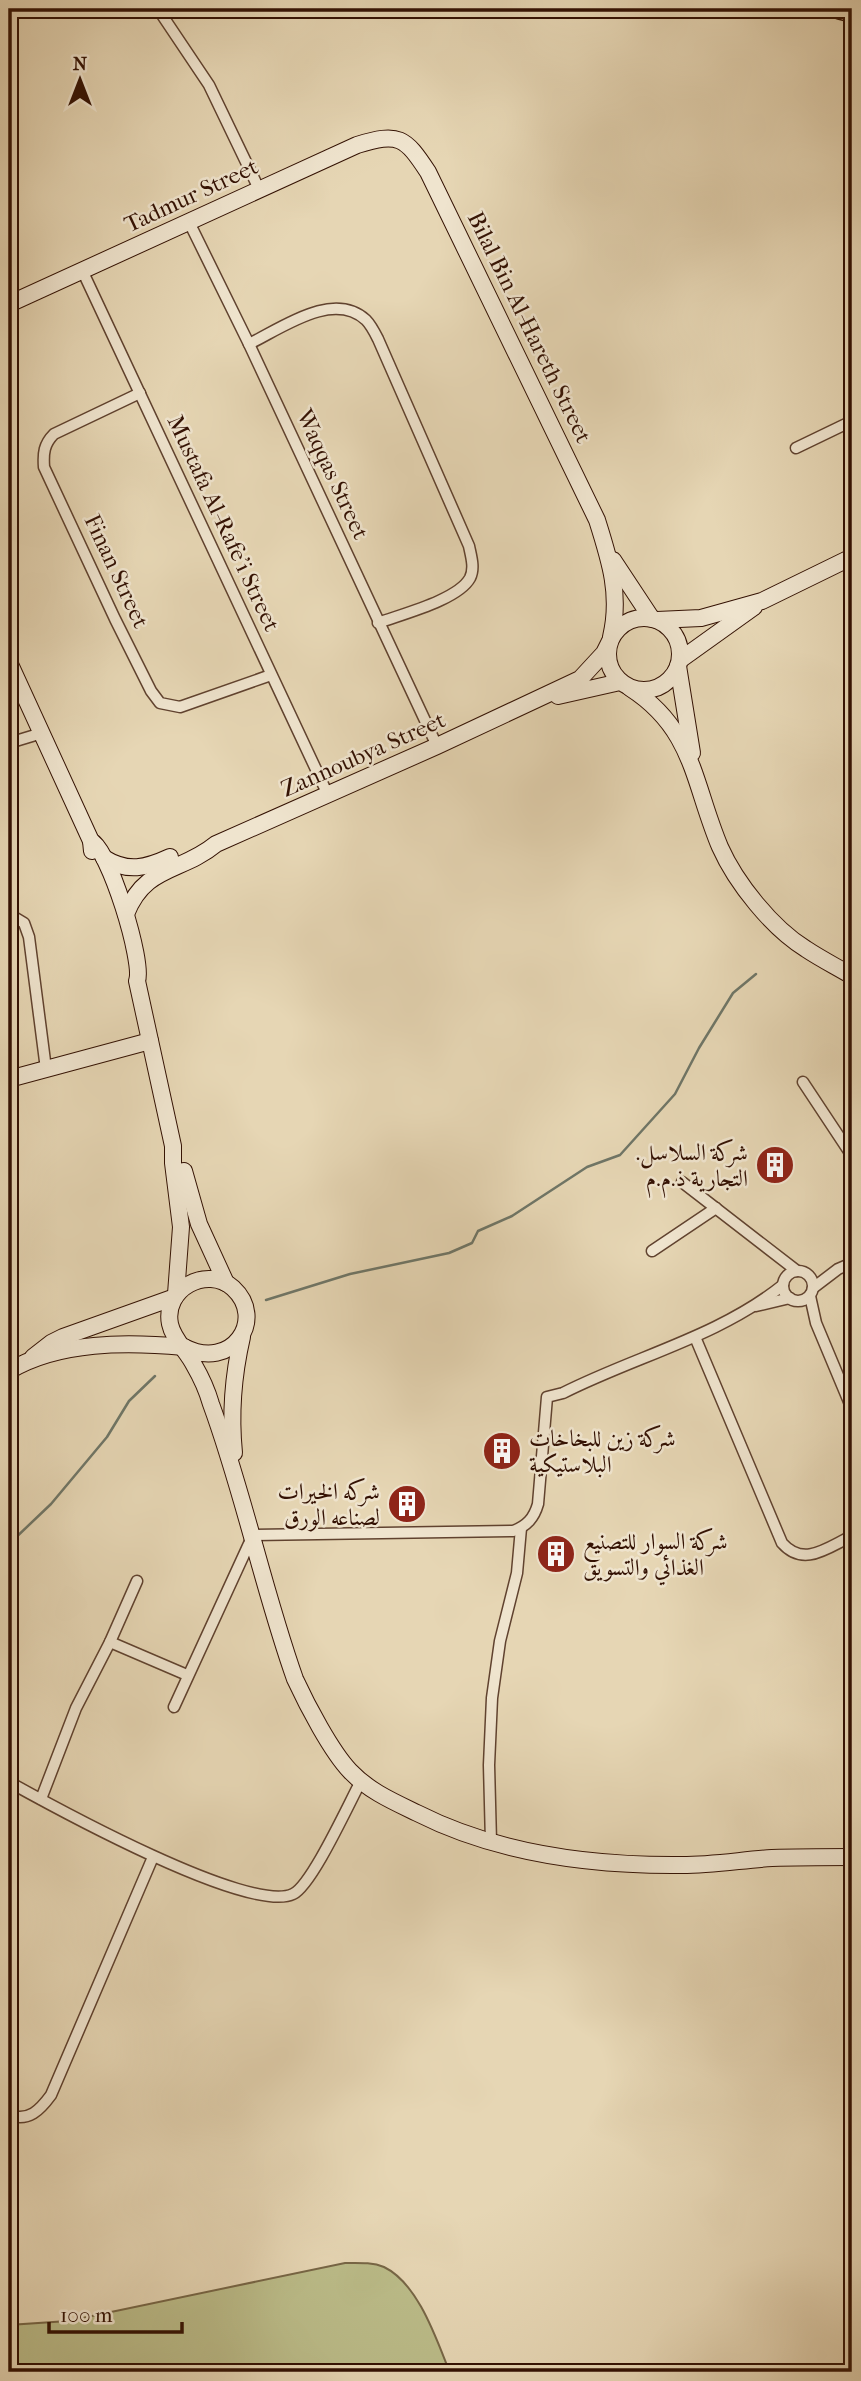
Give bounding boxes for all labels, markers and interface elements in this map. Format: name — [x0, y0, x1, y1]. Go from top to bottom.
north arrow — [46, 46, 116, 116]
text: N — [73, 53, 88, 75]
street label: Tadmur Street — [120, 153, 262, 238]
street label: Bilal Bin Al-Hareth Street — [462, 207, 597, 447]
street label: Waqqas Street — [290, 404, 374, 543]
street label: Mustafa Al-Rafe’i Street — [162, 411, 285, 635]
street label: Finan Street — [79, 510, 155, 632]
street label: Zannoubya Street — [277, 706, 449, 803]
place label: .شركة السلاسل التجارية ذ.م.م — [636, 1138, 748, 1198]
building icon: .شركة السلاسل التجارية ذ.م.م — [754, 1144, 796, 1186]
place label: شركة زين للبخاخات البلاستيكية — [529, 1424, 676, 1478]
building icon: شركة زين للبخاخات البلاستيكية — [481, 1430, 523, 1472]
place label: شركه الخيرات لصناعه الورق — [277, 1477, 380, 1532]
building icon: شركه الخيرات لصناعه الورق — [386, 1483, 428, 1525]
place label: شركة السوار للتصنيع الغذائي والتسويق — [583, 1527, 728, 1586]
building icon: شركة السوار للتصنيع الغذائي والتسويق — [535, 1533, 577, 1575]
scale bar — [49, 2290, 182, 2334]
text: 100 m — [60, 2303, 113, 2327]

